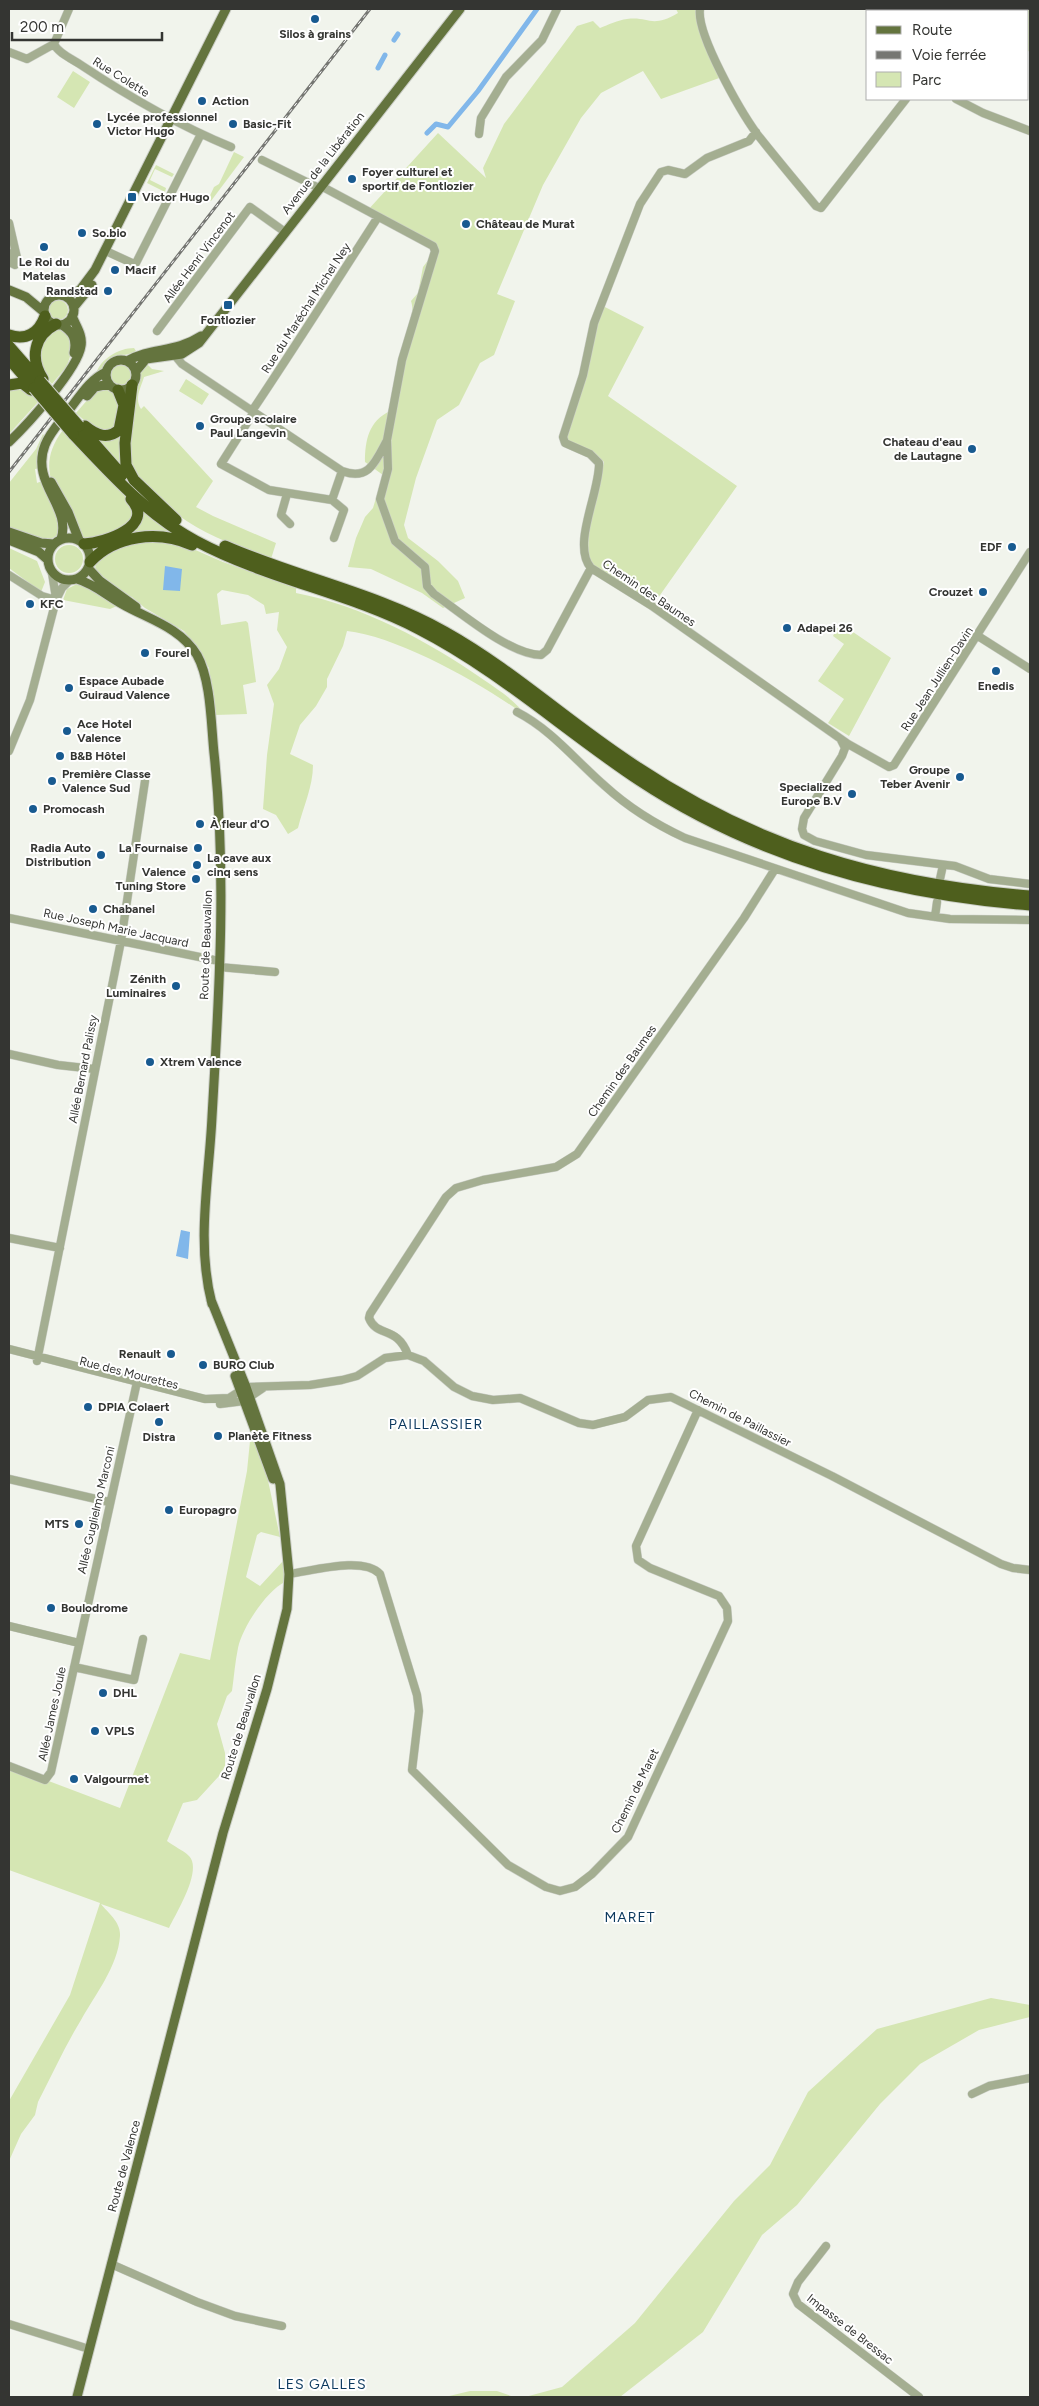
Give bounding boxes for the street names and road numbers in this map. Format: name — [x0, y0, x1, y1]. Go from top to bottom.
street label: Rue Colette — [90, 54, 152, 100]
street label: Avenue de la Libération — [279, 109, 367, 217]
street label: Allée Henri Vincenot — [160, 208, 238, 305]
street label: Rue du Maréchal Michel Ney — [259, 240, 354, 376]
street label: Chemin des Baumes — [600, 557, 699, 630]
street label: Rue Jean Jullien-Davin — [898, 624, 976, 734]
street label: Route de Beauvallon — [197, 890, 215, 1000]
street label: Rue Joseph Marie Jacquard — [42, 906, 190, 950]
street label: Allée Bernard Palissy — [66, 1013, 101, 1124]
street label: Chemin des Baumes — [585, 1022, 659, 1120]
street label: Rue des Mourettes — [78, 1354, 180, 1392]
street label: Chemin de Paillassier — [687, 1386, 793, 1450]
street label: Allée Guglielmo Marconi — [75, 1445, 117, 1575]
street label: Allée James Joule — [35, 1665, 69, 1762]
street label: Route de Beauvallon — [218, 1672, 264, 1781]
street label: Chemin de Maret — [608, 1746, 662, 1836]
street label: Route de Valence — [105, 2118, 143, 2214]
street label: Impasse de Bressac — [804, 2291, 896, 2367]

